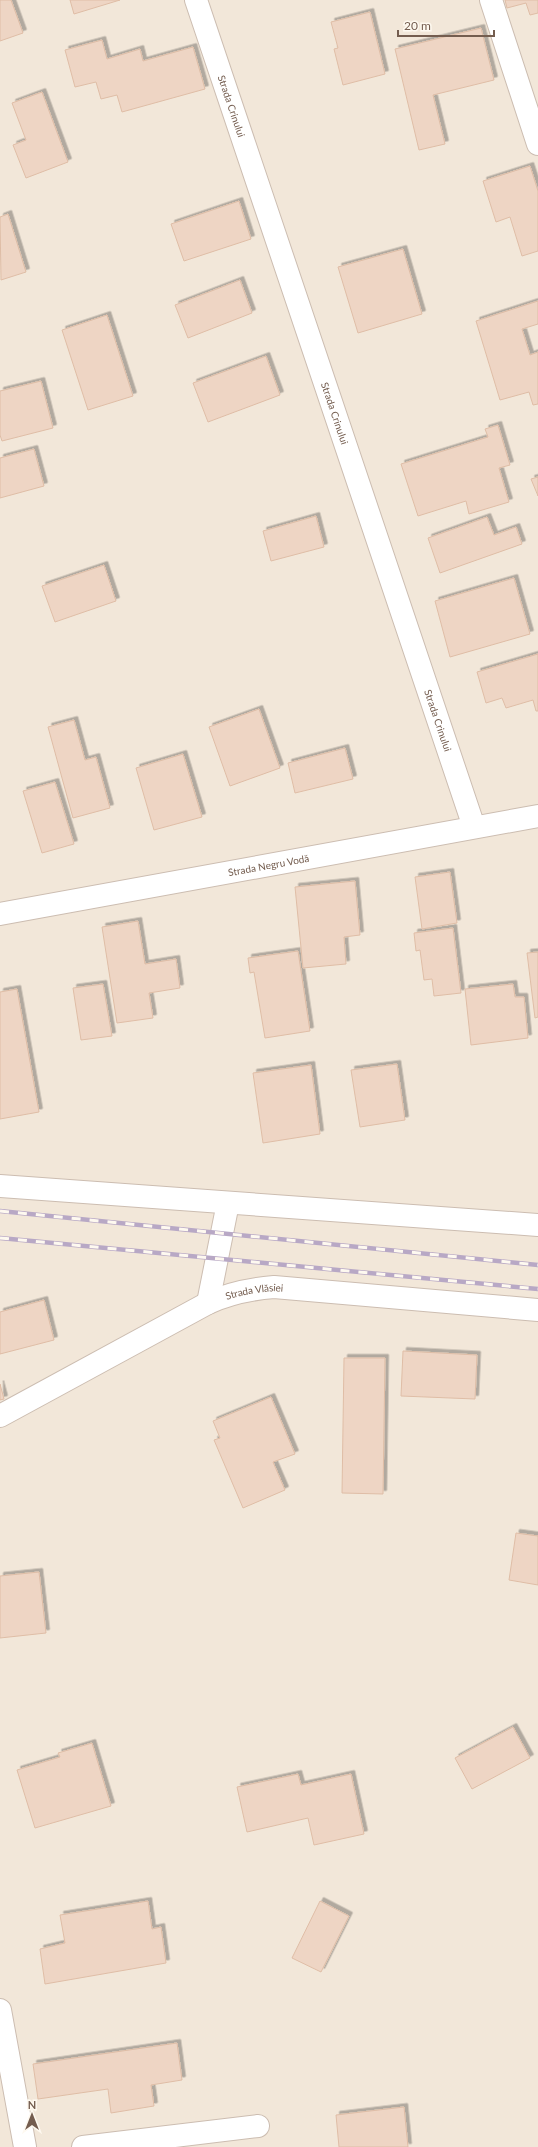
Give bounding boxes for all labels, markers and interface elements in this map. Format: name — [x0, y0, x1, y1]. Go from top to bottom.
scale bar — [398, 12, 494, 38]
text: 20 m — [404, 18, 431, 33]
street label: Strada Crinului — [216, 74, 248, 139]
street label: Strada Crinului — [319, 381, 351, 446]
street label: Strada Crinului — [422, 688, 454, 753]
street label: Strada Negru Vodă — [227, 852, 310, 878]
street label: Strada Vlăsiei — [224, 1281, 284, 1302]
north arrow — [12, 2095, 52, 2135]
text: N — [28, 2098, 36, 2111]

